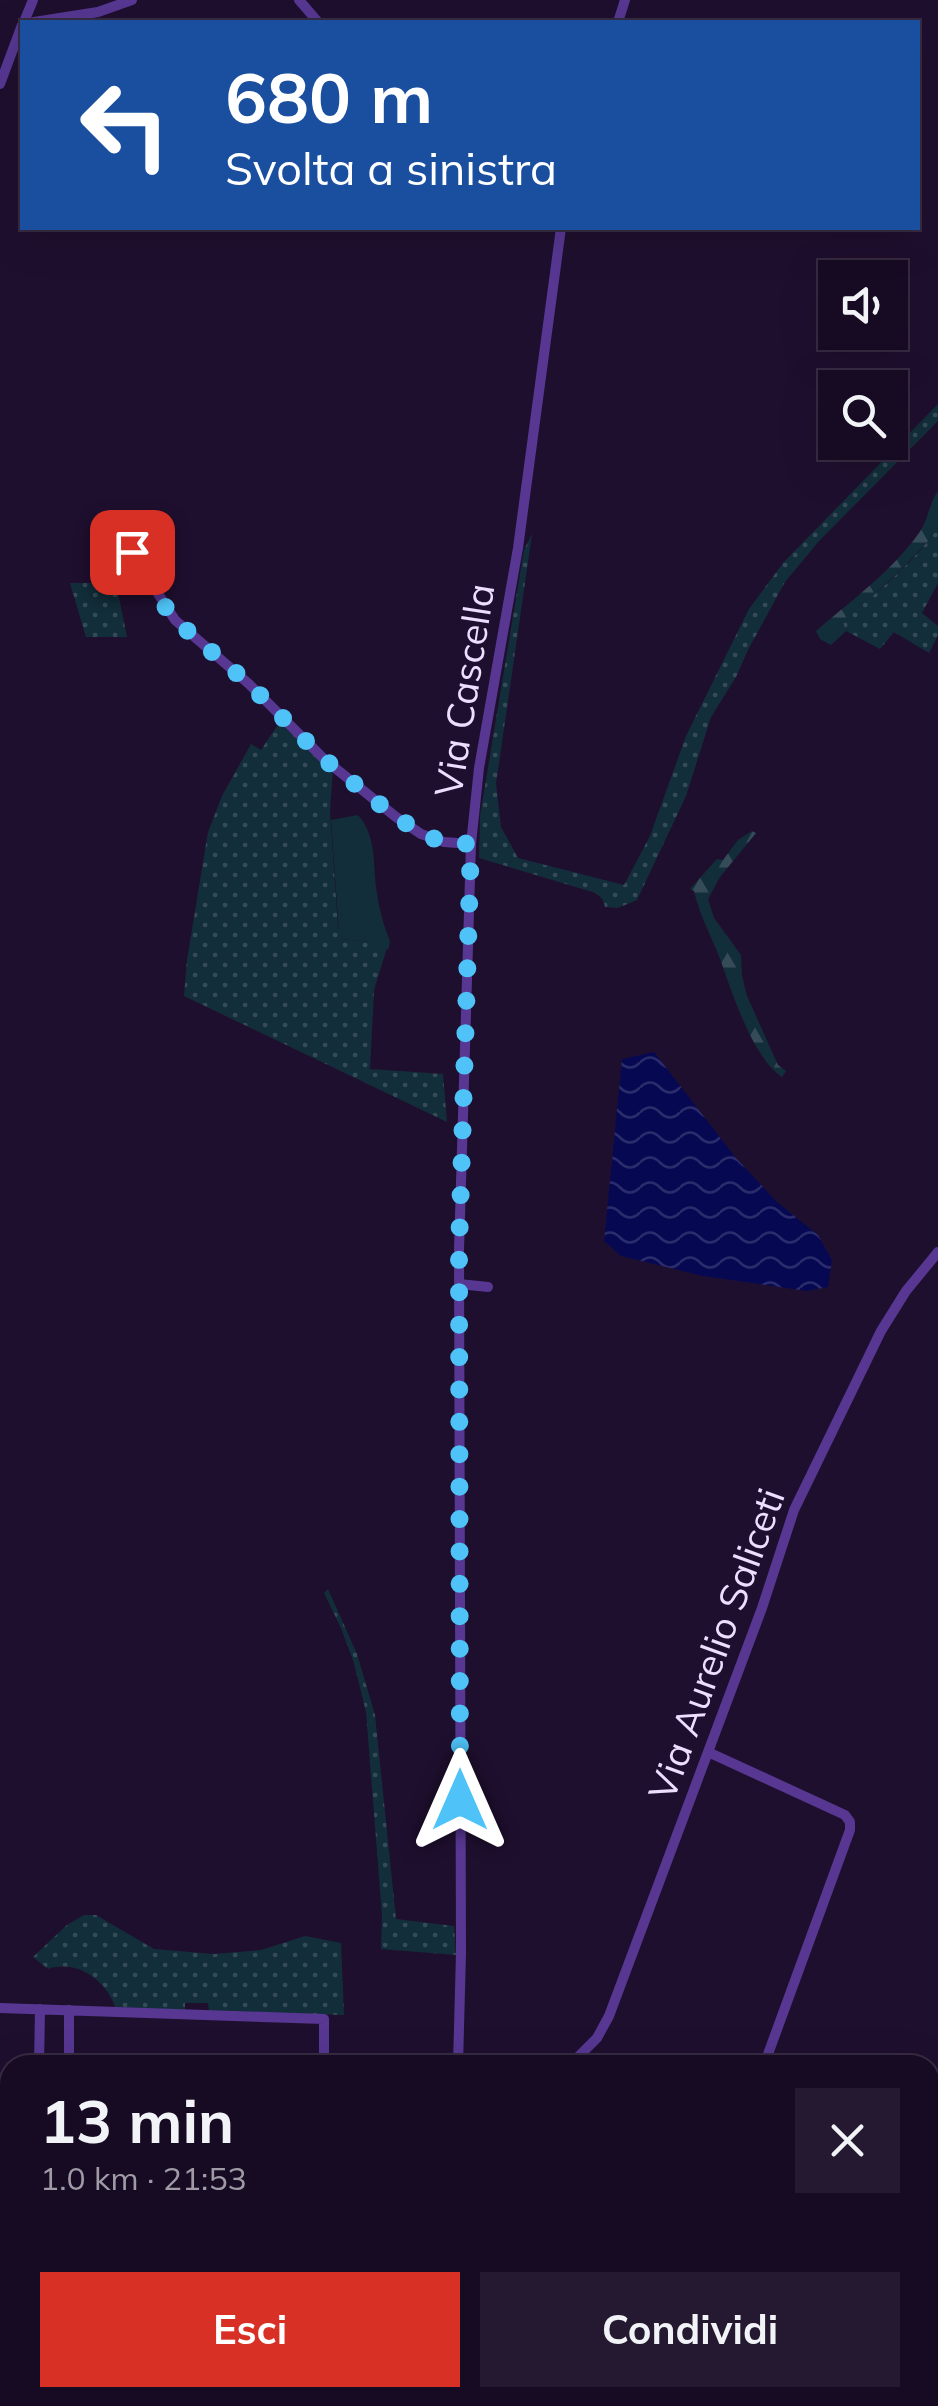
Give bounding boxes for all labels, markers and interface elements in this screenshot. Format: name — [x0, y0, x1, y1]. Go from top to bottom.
text: 680 m — [225, 53, 433, 141]
icon: left — [60, 60, 190, 190]
text: Svolta a sinistra — [225, 140, 557, 196]
map controls — [818, 260, 908, 460]
button: sound — [818, 260, 908, 350]
button: search — [818, 370, 908, 460]
pin — [90, 510, 175, 595]
icon: arrive — [105, 525, 160, 580]
street label: Via Cascella — [423, 580, 505, 800]
street label: Via Aurelio Saliceti — [637, 1482, 795, 1806]
position arrow — [408, 1748, 512, 1852]
text: 13 min — [40, 2083, 234, 2158]
button: close — [795, 2088, 900, 2193]
text: 1.0 km · 21:53 — [40, 2158, 247, 2198]
button: Esci — [40, 2272, 460, 2387]
button: Condividi — [480, 2272, 900, 2387]

